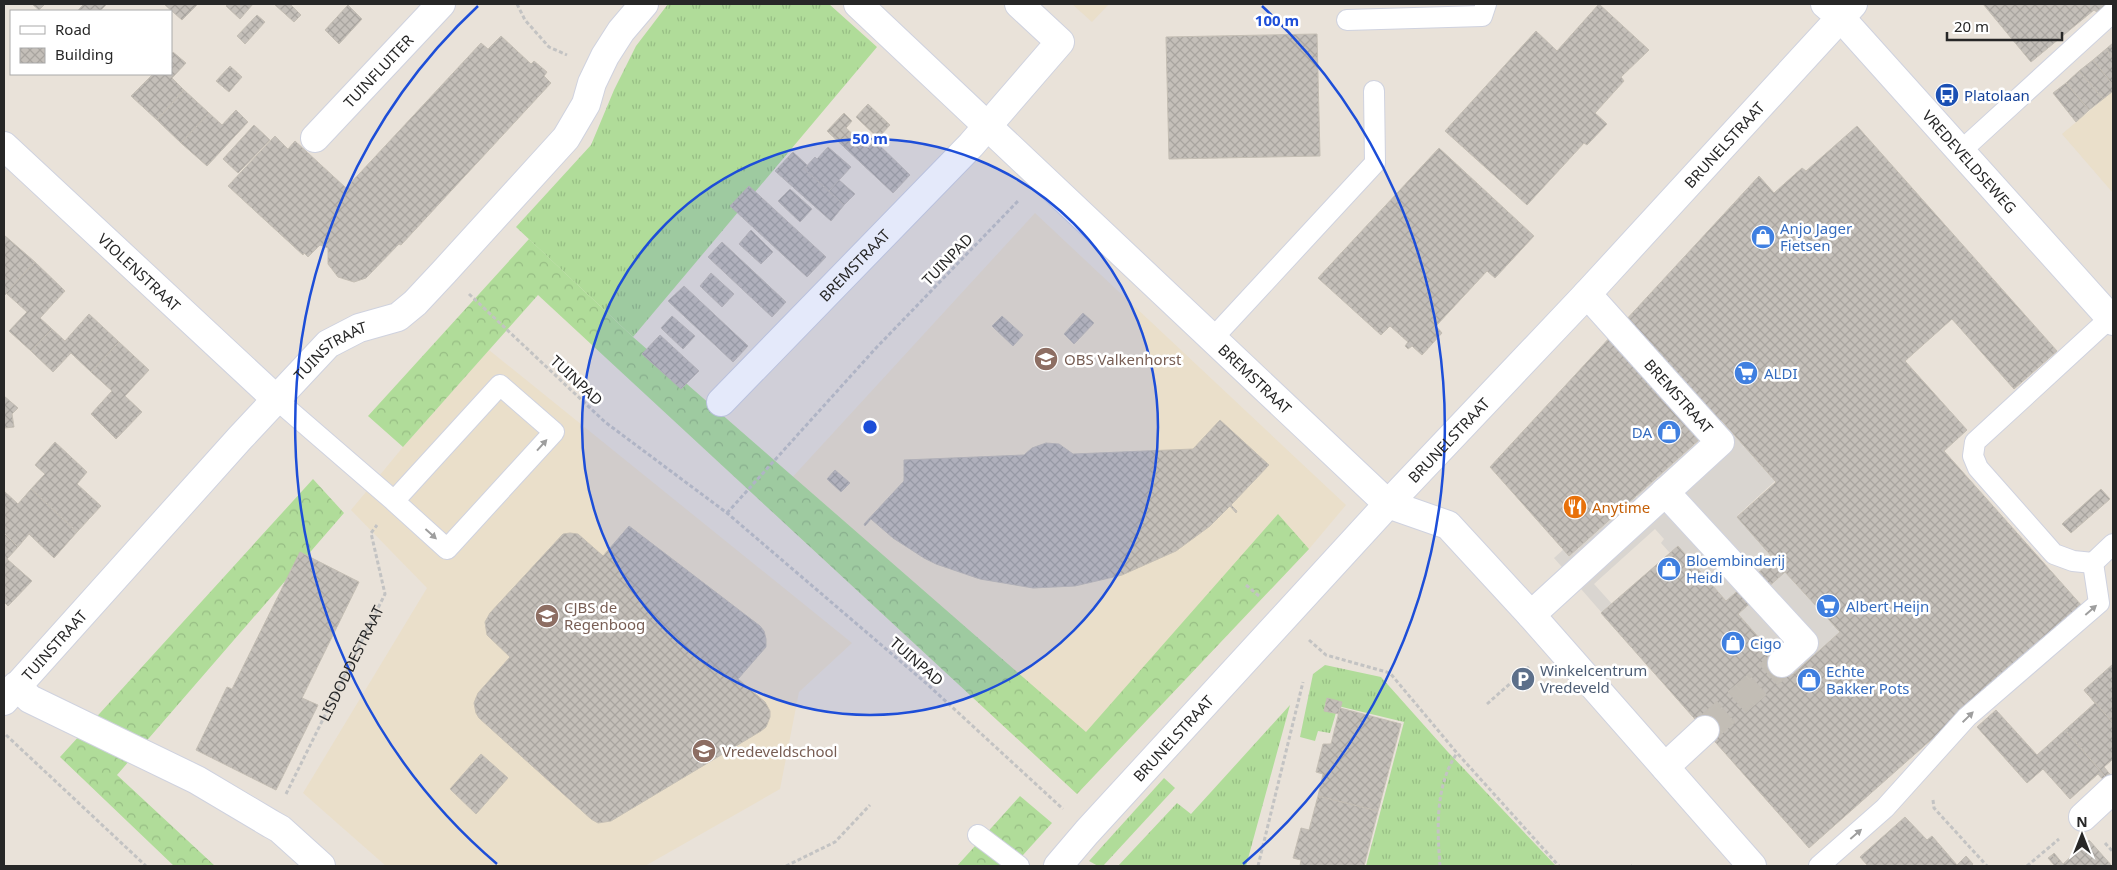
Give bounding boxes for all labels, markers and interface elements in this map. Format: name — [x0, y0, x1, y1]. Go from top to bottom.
legend — [10, 10, 172, 75]
text: 100 m — [1255, 10, 1299, 30]
scale bar — [1947, 10, 2062, 42]
text: 20 m — [1954, 16, 1989, 36]
text: Road — [55, 19, 91, 39]
street label: TUINFLUITER — [339, 30, 418, 112]
text: Building — [55, 44, 113, 64]
bus stop icon: Platolaan — [1934, 82, 1960, 108]
place label: Platolaan — [1964, 85, 2030, 105]
street label: BRUNELSTRAAT — [1680, 97, 1769, 192]
street label: VREDEVELDSEWEG — [1918, 106, 2021, 217]
text: 50 m — [852, 128, 888, 148]
place label: Anjo Jager Fietsen — [1780, 218, 1852, 255]
street label: BREMSTRAAT — [814, 224, 894, 306]
shop icon: Anjo Jager Fietsen — [1750, 224, 1776, 250]
street label: VIOLENSTRAAT — [94, 229, 186, 316]
street label: TUINPAD — [917, 229, 977, 289]
street label: TUINSTRAAT — [289, 316, 369, 385]
street label: BREMSTRAAT — [1214, 339, 1296, 418]
school or university icon: OBS Valkenhorst — [1033, 346, 1059, 372]
place label: OBS Valkenhorst — [1064, 349, 1182, 369]
street label: TUINPAD — [547, 351, 607, 409]
street label: BREMSTRAAT — [1640, 355, 1718, 438]
supermarket icon: ALDI — [1733, 360, 1759, 386]
place label: ALDI — [1764, 363, 1797, 383]
street label: BRUNELSTRAAT — [1403, 393, 1494, 487]
centre of rings — [861, 418, 879, 436]
shop icon: DA — [1656, 419, 1682, 445]
place label: DA — [1632, 422, 1652, 442]
one-way arrow — [536, 440, 548, 452]
restaurant icon: Anytime — [1562, 494, 1588, 520]
place label: Anytime — [1592, 497, 1650, 517]
one-way arrow — [424, 528, 437, 539]
place label: Bloembinderij Heidi — [1686, 550, 1785, 587]
shop icon: Bloembinderij Heidi — [1656, 556, 1682, 582]
supermarket icon: Albert Heijn — [1815, 593, 1841, 619]
place label: Albert Heijn — [1846, 596, 1929, 616]
place label: CJBS de Regenboog — [564, 597, 645, 634]
street label: LISDODDESTRAAT — [314, 601, 388, 724]
school or university icon: CJBS de Regenboog — [534, 603, 560, 629]
street label: TUINSTRAAT — [17, 605, 91, 685]
one-way arrow — [2084, 605, 2097, 616]
shop icon: Cigo — [1720, 630, 1746, 656]
street label: TUINPAD — [886, 632, 948, 690]
place label: Cigo — [1750, 633, 1782, 653]
place label: Winkelcentrum Vredeveld — [1540, 660, 1647, 697]
place label: Echte Bakker Pots — [1826, 661, 1910, 698]
parking icon: Winkelcentrum Vredeveld — [1510, 666, 1536, 692]
shop icon: Echte Bakker Pots — [1796, 667, 1822, 693]
street label: BRUNELSTRAAT — [1128, 690, 1218, 786]
one-way arrow — [1962, 711, 1974, 723]
school or university icon: Vredeveldschool — [691, 738, 717, 764]
place label: Vredeveldschool — [722, 741, 837, 761]
north arrow — [2057, 810, 2107, 860]
text: N — [2076, 812, 2088, 831]
one-way arrow — [1849, 828, 1861, 840]

